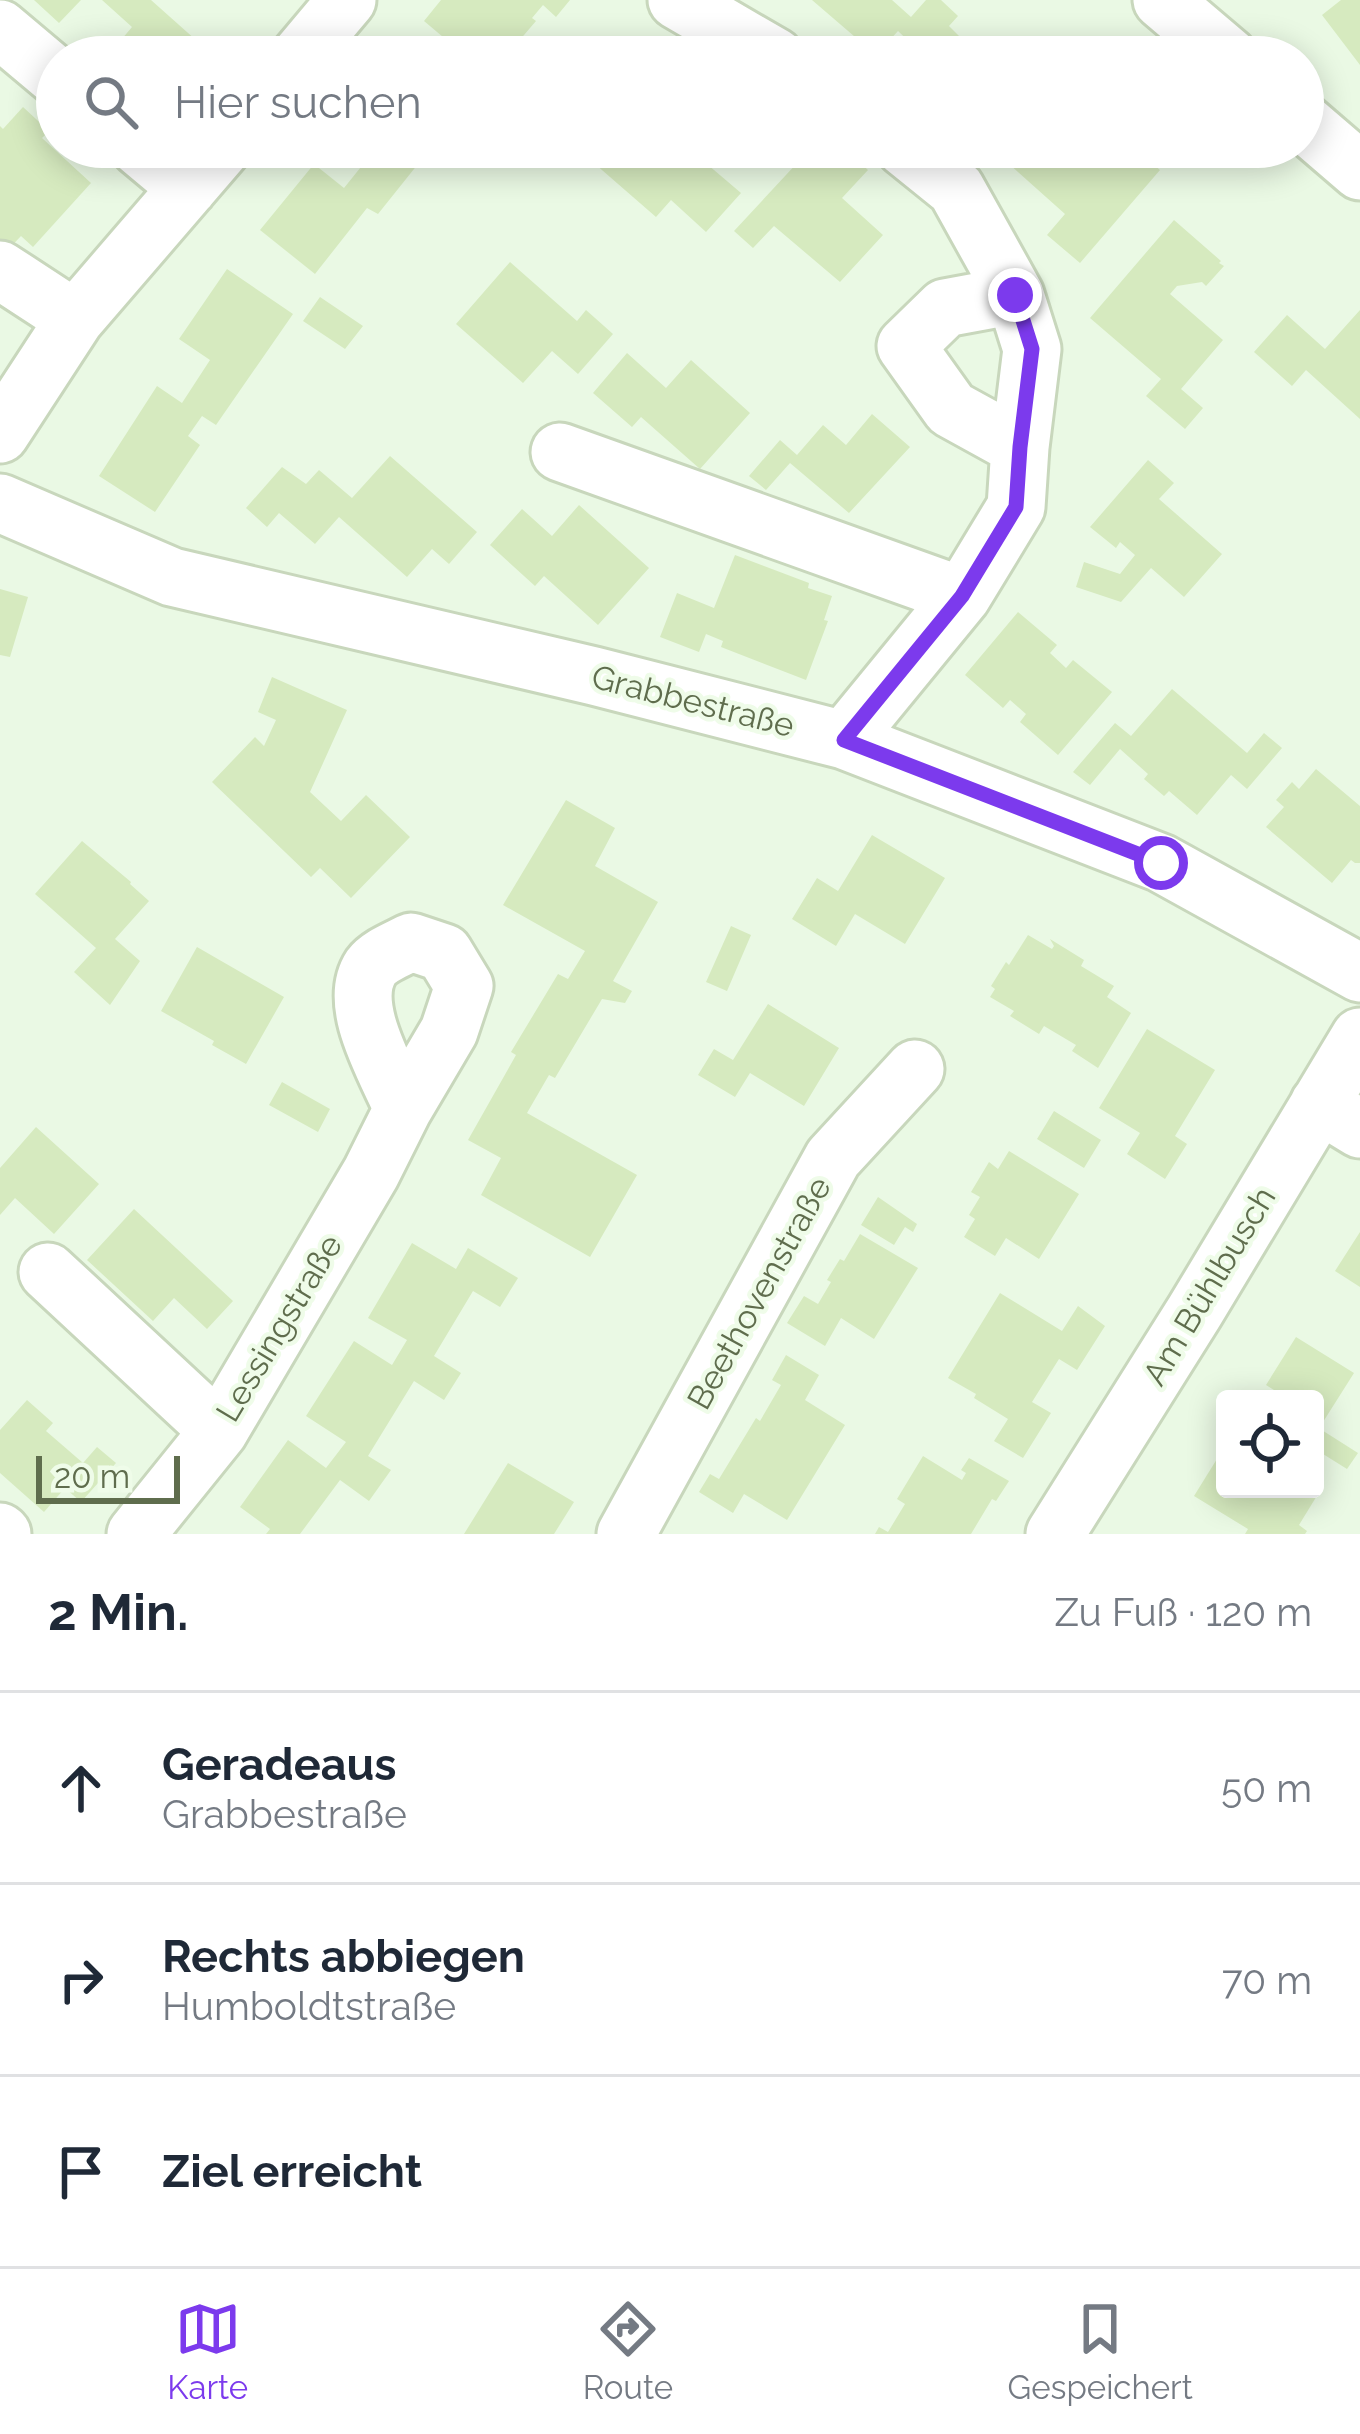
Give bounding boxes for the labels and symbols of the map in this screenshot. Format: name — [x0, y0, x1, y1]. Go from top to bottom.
route end — [988, 268, 1042, 322]
street label: Grabbestraße — [588, 657, 798, 745]
route start — [1134, 836, 1188, 890]
street label: Beethovenstraße — [679, 1170, 839, 1416]
street label: Am Bühlbusch — [1135, 1180, 1283, 1392]
street label: Lessingstraße — [208, 1228, 350, 1428]
scale bar — [36, 1450, 180, 1503]

